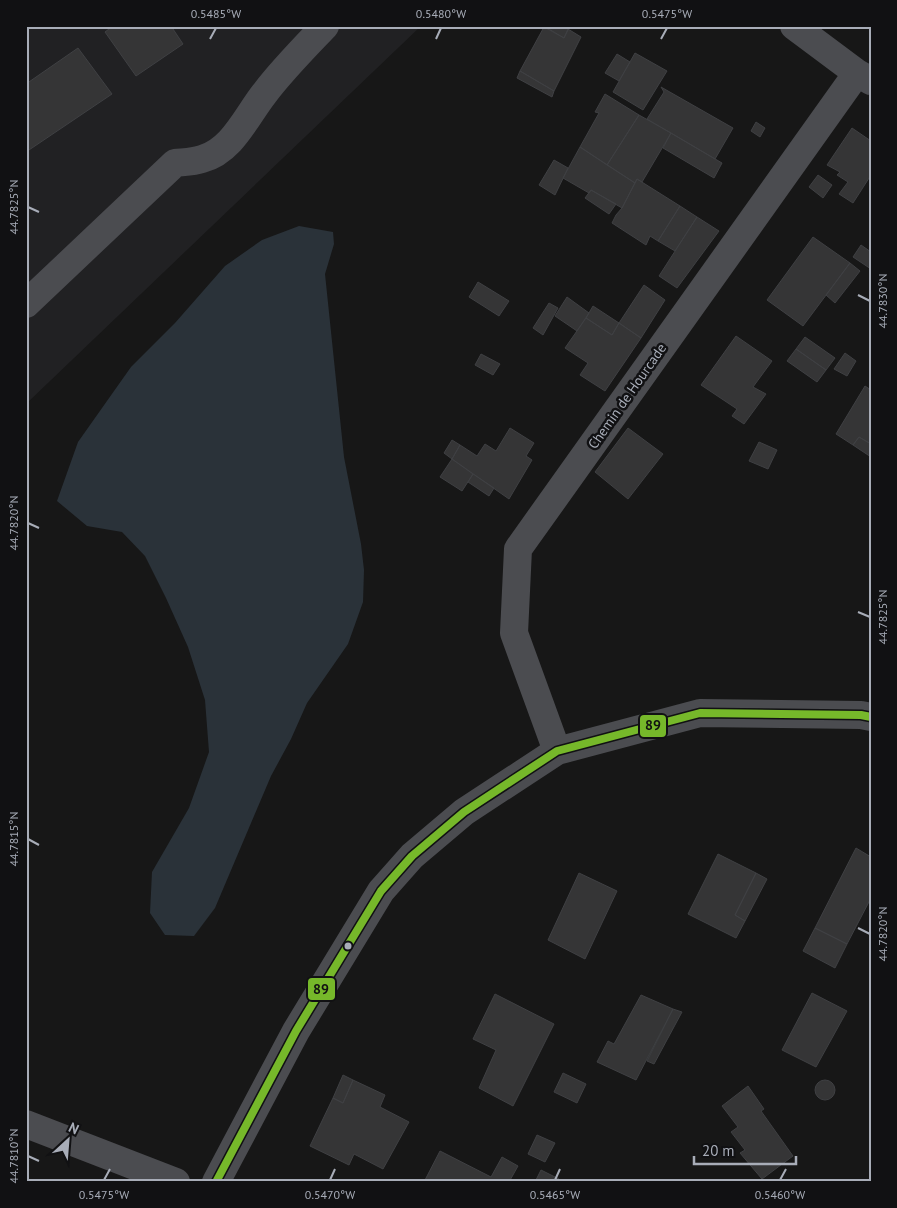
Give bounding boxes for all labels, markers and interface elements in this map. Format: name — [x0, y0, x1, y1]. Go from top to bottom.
text: 0.5485°W — [191, 6, 241, 21]
text: 0.5480°W — [416, 6, 466, 21]
text: 0.5475°W — [642, 6, 692, 21]
text: 44.7825°N — [6, 180, 21, 234]
text: 44.7830°N — [875, 274, 890, 328]
street label: Chemin de Hourcade — [584, 340, 670, 452]
text: 44.7820°N — [6, 496, 21, 550]
text: 44.7825°N — [875, 590, 890, 644]
line badge: 89 — [639, 714, 667, 738]
text: 89 — [645, 716, 661, 734]
text: 44.7815°N — [6, 812, 21, 866]
text: 44.7820°N — [875, 907, 890, 961]
unlabelled marker — [343, 941, 353, 951]
line badge: 89 — [307, 977, 336, 1001]
text: 89 — [313, 980, 329, 998]
north arrow — [42, 1116, 92, 1166]
text: N — [66, 1118, 82, 1138]
text: 44.7810°N — [6, 1129, 21, 1183]
scale bar — [694, 1133, 797, 1165]
text: 20 m — [702, 1141, 735, 1160]
text: 0.5475°W — [79, 1187, 129, 1202]
text: 0.5470°W — [305, 1187, 355, 1202]
text: 0.5465°W — [530, 1187, 580, 1202]
text: 0.5460°W — [755, 1187, 805, 1202]

